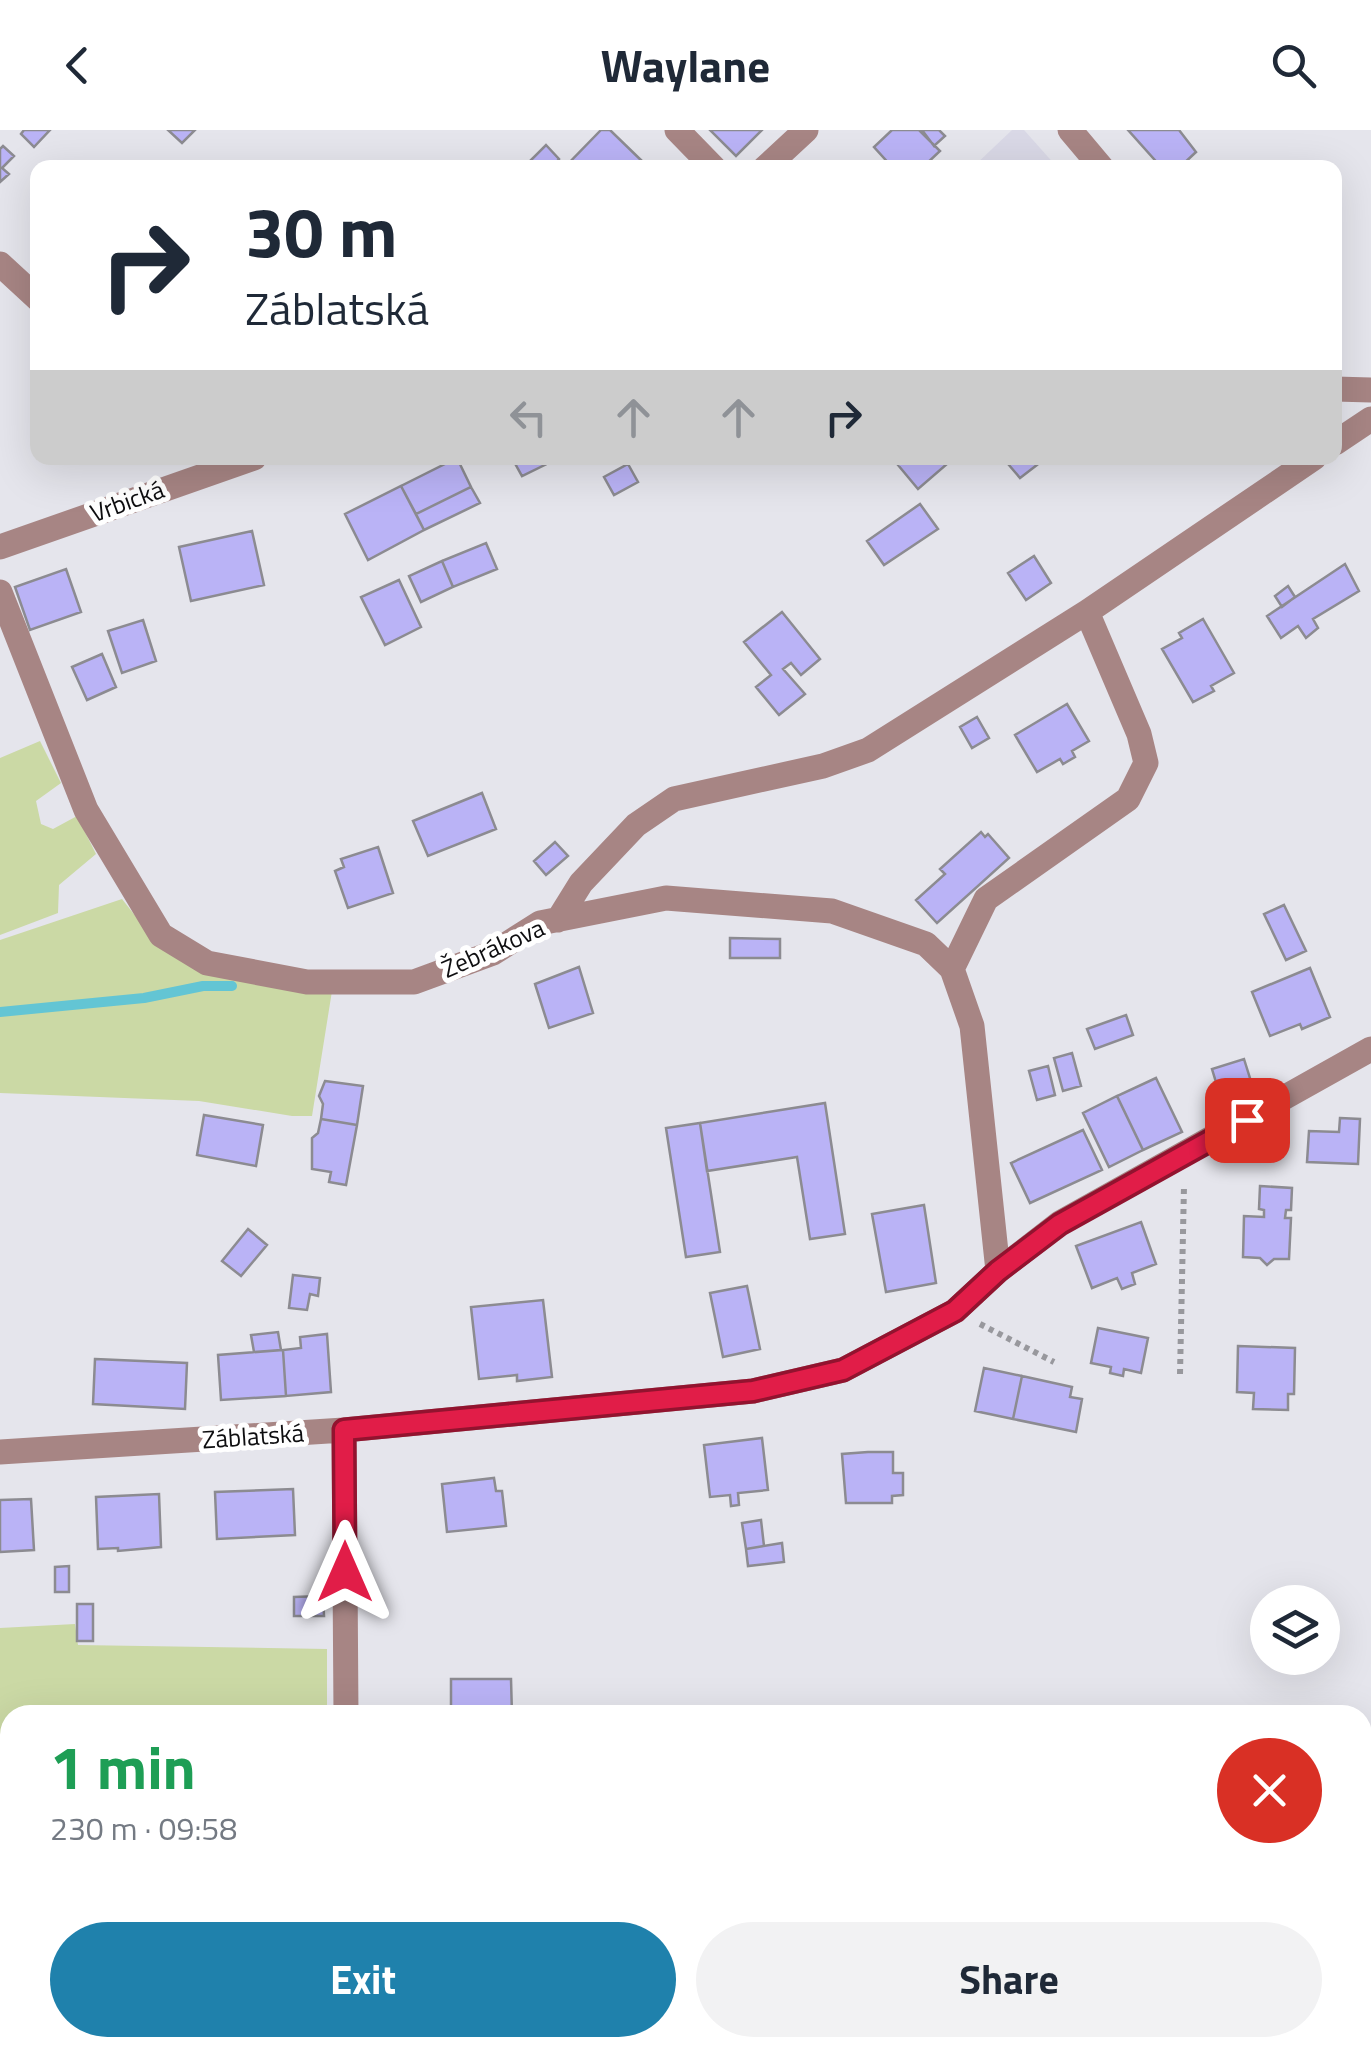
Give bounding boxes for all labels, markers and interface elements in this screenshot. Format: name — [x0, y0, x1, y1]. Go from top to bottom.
text: Waylane — [601, 31, 770, 99]
icon: back — [50, 38, 105, 93]
icon: search — [1266, 38, 1321, 93]
text: 30 m — [245, 178, 398, 284]
icon: right — [80, 200, 210, 330]
text: Záblatská — [245, 274, 429, 342]
icon: left — [501, 390, 556, 445]
icon: ahead — [606, 390, 661, 445]
icon: ahead — [711, 390, 766, 445]
icon: right — [816, 390, 871, 445]
street label: Vrbická — [85, 470, 170, 532]
street label: Žebrákova — [435, 908, 551, 988]
pin — [1205, 1078, 1290, 1163]
icon: arrive — [1220, 1093, 1275, 1148]
street label: Záblatská — [201, 1413, 306, 1459]
position arrow — [293, 1520, 397, 1624]
map controls — [1250, 1585, 1340, 1675]
button: layers — [1250, 1585, 1340, 1675]
text: 1 min — [50, 1721, 196, 1812]
button: close — [1217, 1738, 1322, 1843]
text: 230 m · 09:58 — [50, 1804, 237, 1852]
button: Exit — [50, 1922, 676, 2037]
button: Share — [696, 1922, 1322, 2037]

